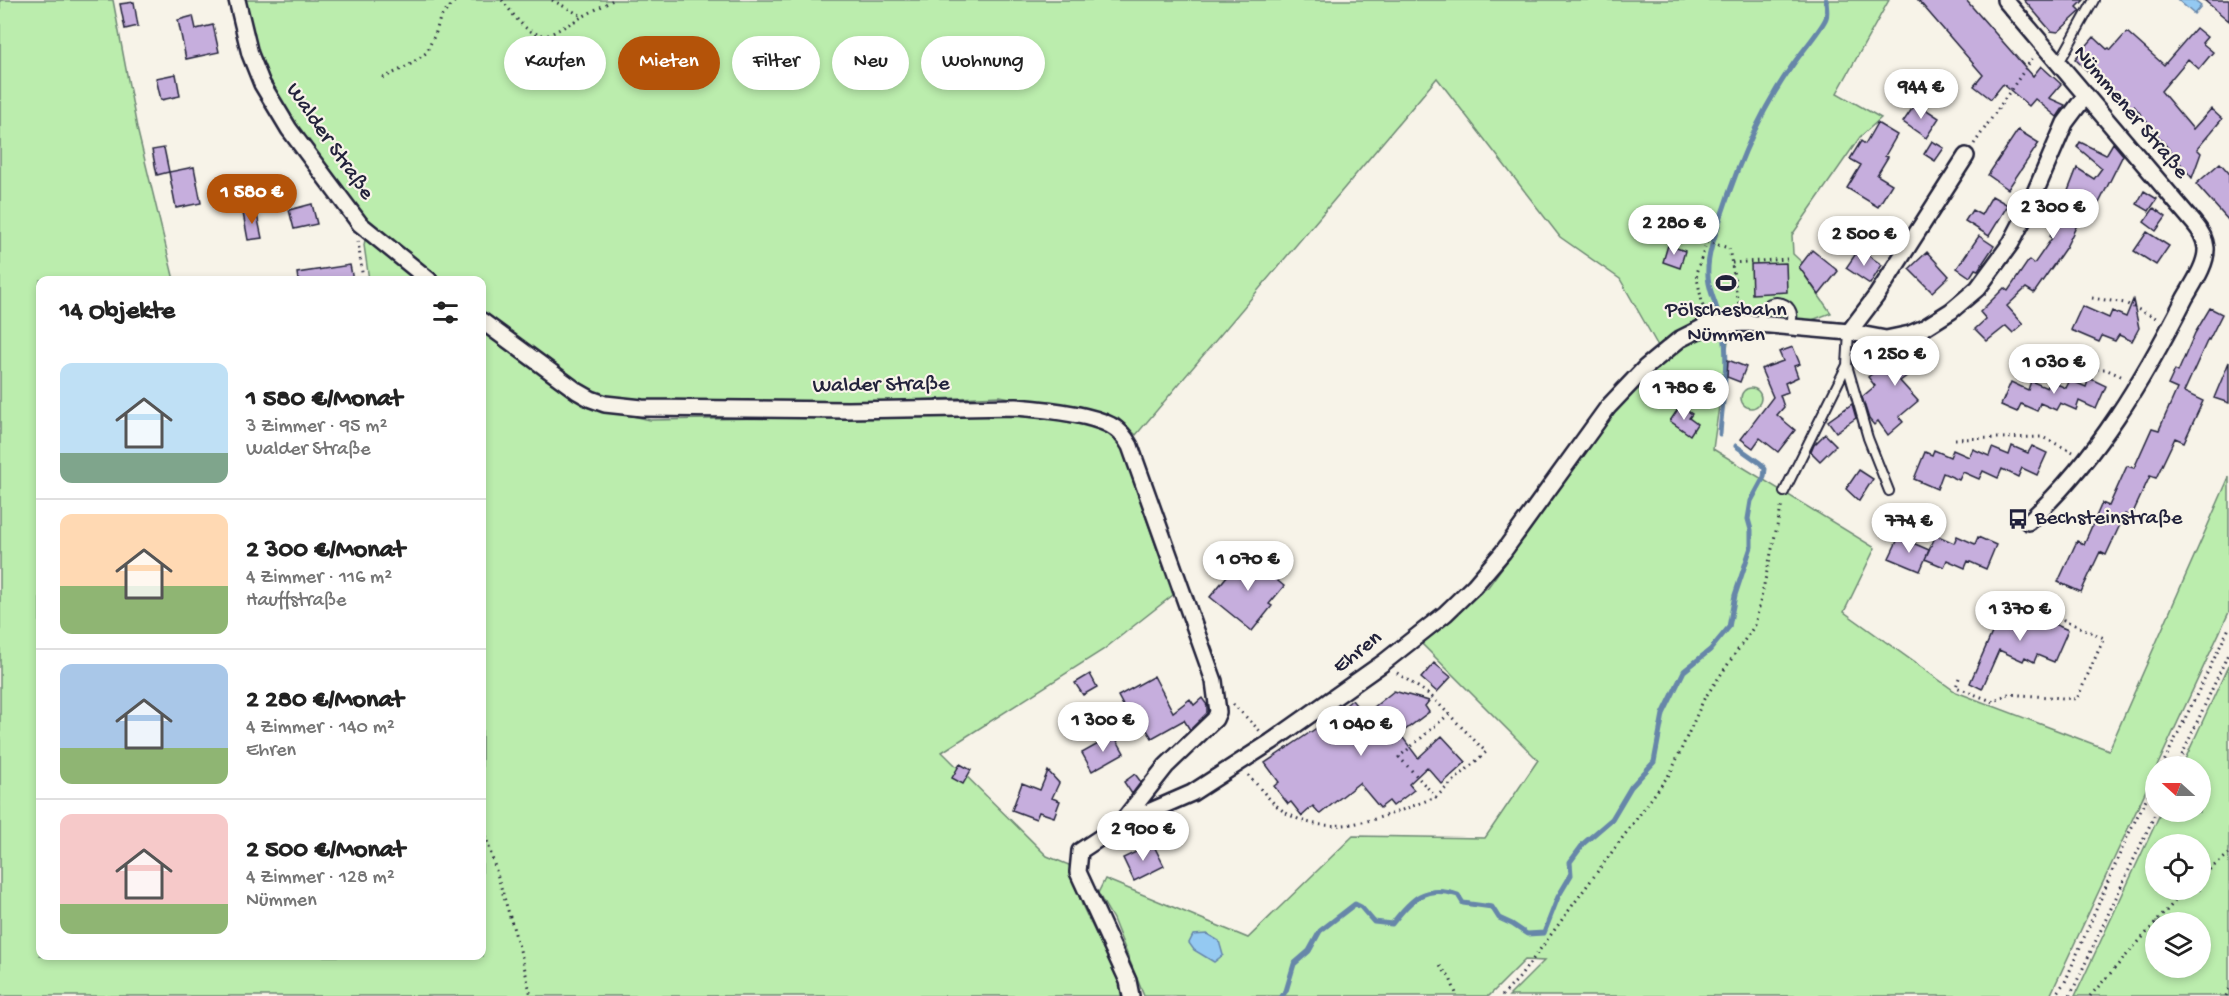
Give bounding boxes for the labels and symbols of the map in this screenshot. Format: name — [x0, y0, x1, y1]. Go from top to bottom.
street label: Nümmener Straße — [2067, 41, 2194, 185]
pin: 944 € — [1879, 69, 1963, 120]
street label: Walder Straße — [279, 78, 379, 206]
pin: 1 580 € — [197, 174, 307, 225]
pin: 2 300 € — [1998, 189, 2108, 240]
pin: 2 280 € — [1619, 205, 1729, 256]
pin: 2 500 € — [1809, 216, 1919, 267]
sports icon: Pölschesbahn Nümmen — [1714, 271, 1738, 295]
place label: Pölschesbahn Nümmen — [1664, 298, 1787, 349]
pin: 1 250 € — [1840, 336, 1950, 387]
pin: 1 030 € — [1999, 344, 2109, 395]
pin: 1 780 € — [1629, 370, 1739, 421]
street label: Walder Straße — [812, 372, 950, 400]
pin: 774 € — [1867, 503, 1951, 554]
place label: Bechsteinstraße — [2034, 506, 2183, 532]
bus stop icon: Bechsteinstraße — [2006, 507, 2030, 531]
pin: 1 070 € — [1193, 541, 1303, 592]
pin: 1 370 € — [1965, 591, 2075, 642]
street label: Ehren — [1328, 625, 1388, 680]
pin: 1 300 € — [1048, 702, 1158, 753]
pin: 1 040 € — [1306, 706, 1416, 757]
north arrow — [2145, 756, 2211, 822]
pin: 2 900 € — [1088, 811, 1198, 862]

